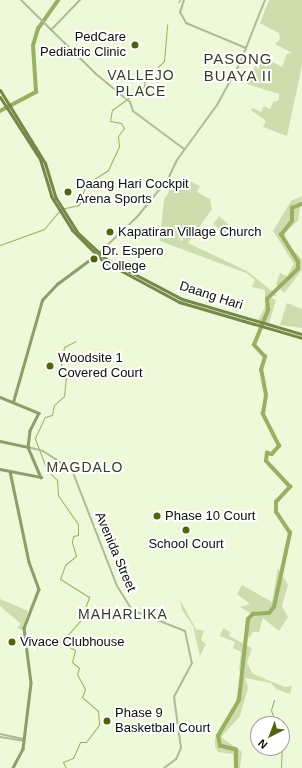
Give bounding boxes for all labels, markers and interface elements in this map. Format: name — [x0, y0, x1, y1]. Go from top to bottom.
place label: PedCare Pediatric Clinic — [40, 30, 126, 61]
marker: PedCare Pediatric Clinic — [129, 39, 141, 51]
district label: PASONG BUAYA II — [203, 49, 273, 84]
district label: VALLEJO PLACE — [107, 67, 175, 100]
place label: Daang Hari Cockpit Arena Sports — [76, 177, 189, 208]
marker: Daang Hari Cockpit Arena Sports — [63, 187, 73, 197]
place label: Kapatiran Village Church — [118, 224, 262, 240]
marker: Kapatiran Village Church — [105, 227, 115, 237]
place label: Dr. Espero College — [102, 244, 163, 275]
marker: Dr. Espero College — [89, 254, 99, 264]
street label: Daang Hari — [177, 278, 245, 314]
place label: Woodsite 1 Covered Court — [58, 351, 143, 382]
marker: Woodsite 1 Covered Court — [45, 361, 55, 371]
district label: MAGDALO — [46, 459, 124, 475]
place label: Phase 10 Court — [165, 508, 255, 524]
street label: Avenida Street — [91, 510, 139, 594]
marker: Phase 10 Court — [152, 511, 162, 521]
marker: School Court — [181, 525, 191, 535]
place label: School Court — [148, 536, 224, 552]
district label: MAHARLIKA — [78, 606, 168, 622]
place label: Vivace Clubhouse — [20, 634, 125, 650]
marker: Vivace Clubhouse — [7, 637, 17, 647]
place label: Phase 9 Basketball Court — [115, 706, 210, 737]
marker: Phase 9 Basketball Court — [102, 716, 112, 726]
north arrow — [250, 716, 290, 756]
text: N — [256, 737, 270, 751]

